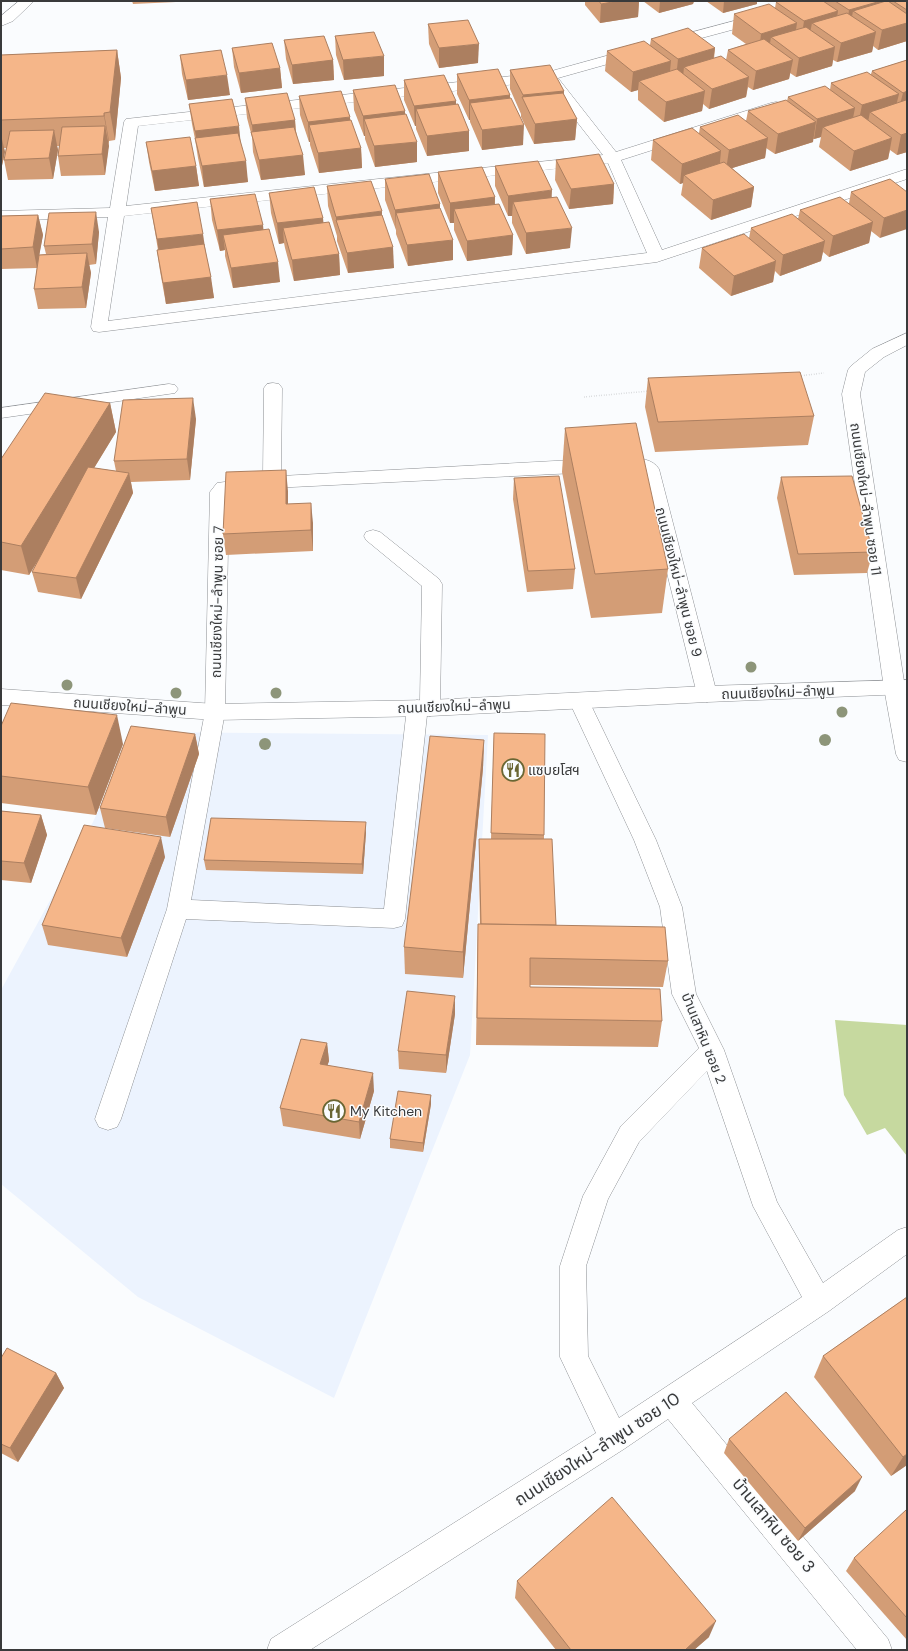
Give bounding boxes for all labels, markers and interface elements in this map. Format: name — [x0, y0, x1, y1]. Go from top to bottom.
street label: ถนนเชียงใหม่-ลำพูน ซอย 11 — [846, 422, 886, 576]
street label: ถนนเชียงใหม่-ลำพูน ซอย 9 — [652, 505, 706, 659]
street label: ถนนเชียงใหม่-ลำพูน ซอย 7 — [207, 526, 227, 678]
street label: ถนนเชียงใหม่-ลำพูน — [721, 681, 835, 703]
street label: ถนนเชียงใหม่-ลำพูน — [73, 693, 187, 719]
street label: ถนนเชียงใหม่-ลำพูน — [397, 695, 511, 717]
restaurant icon: แซบยโสฯ — [500, 757, 526, 783]
place label: แซบยโสฯ — [528, 761, 580, 779]
street label: บ้านเสาหิน ซอย 2 — [678, 990, 730, 1086]
restaurant icon: My Kitchen — [321, 1098, 347, 1124]
place label: My Kitchen — [350, 1102, 422, 1120]
street label: ถนนเชียงใหม่-ลำพูน ซอย 10 — [510, 1387, 685, 1512]
street label: บ้านเสาหิน ซอย 3 — [728, 1473, 820, 1577]

